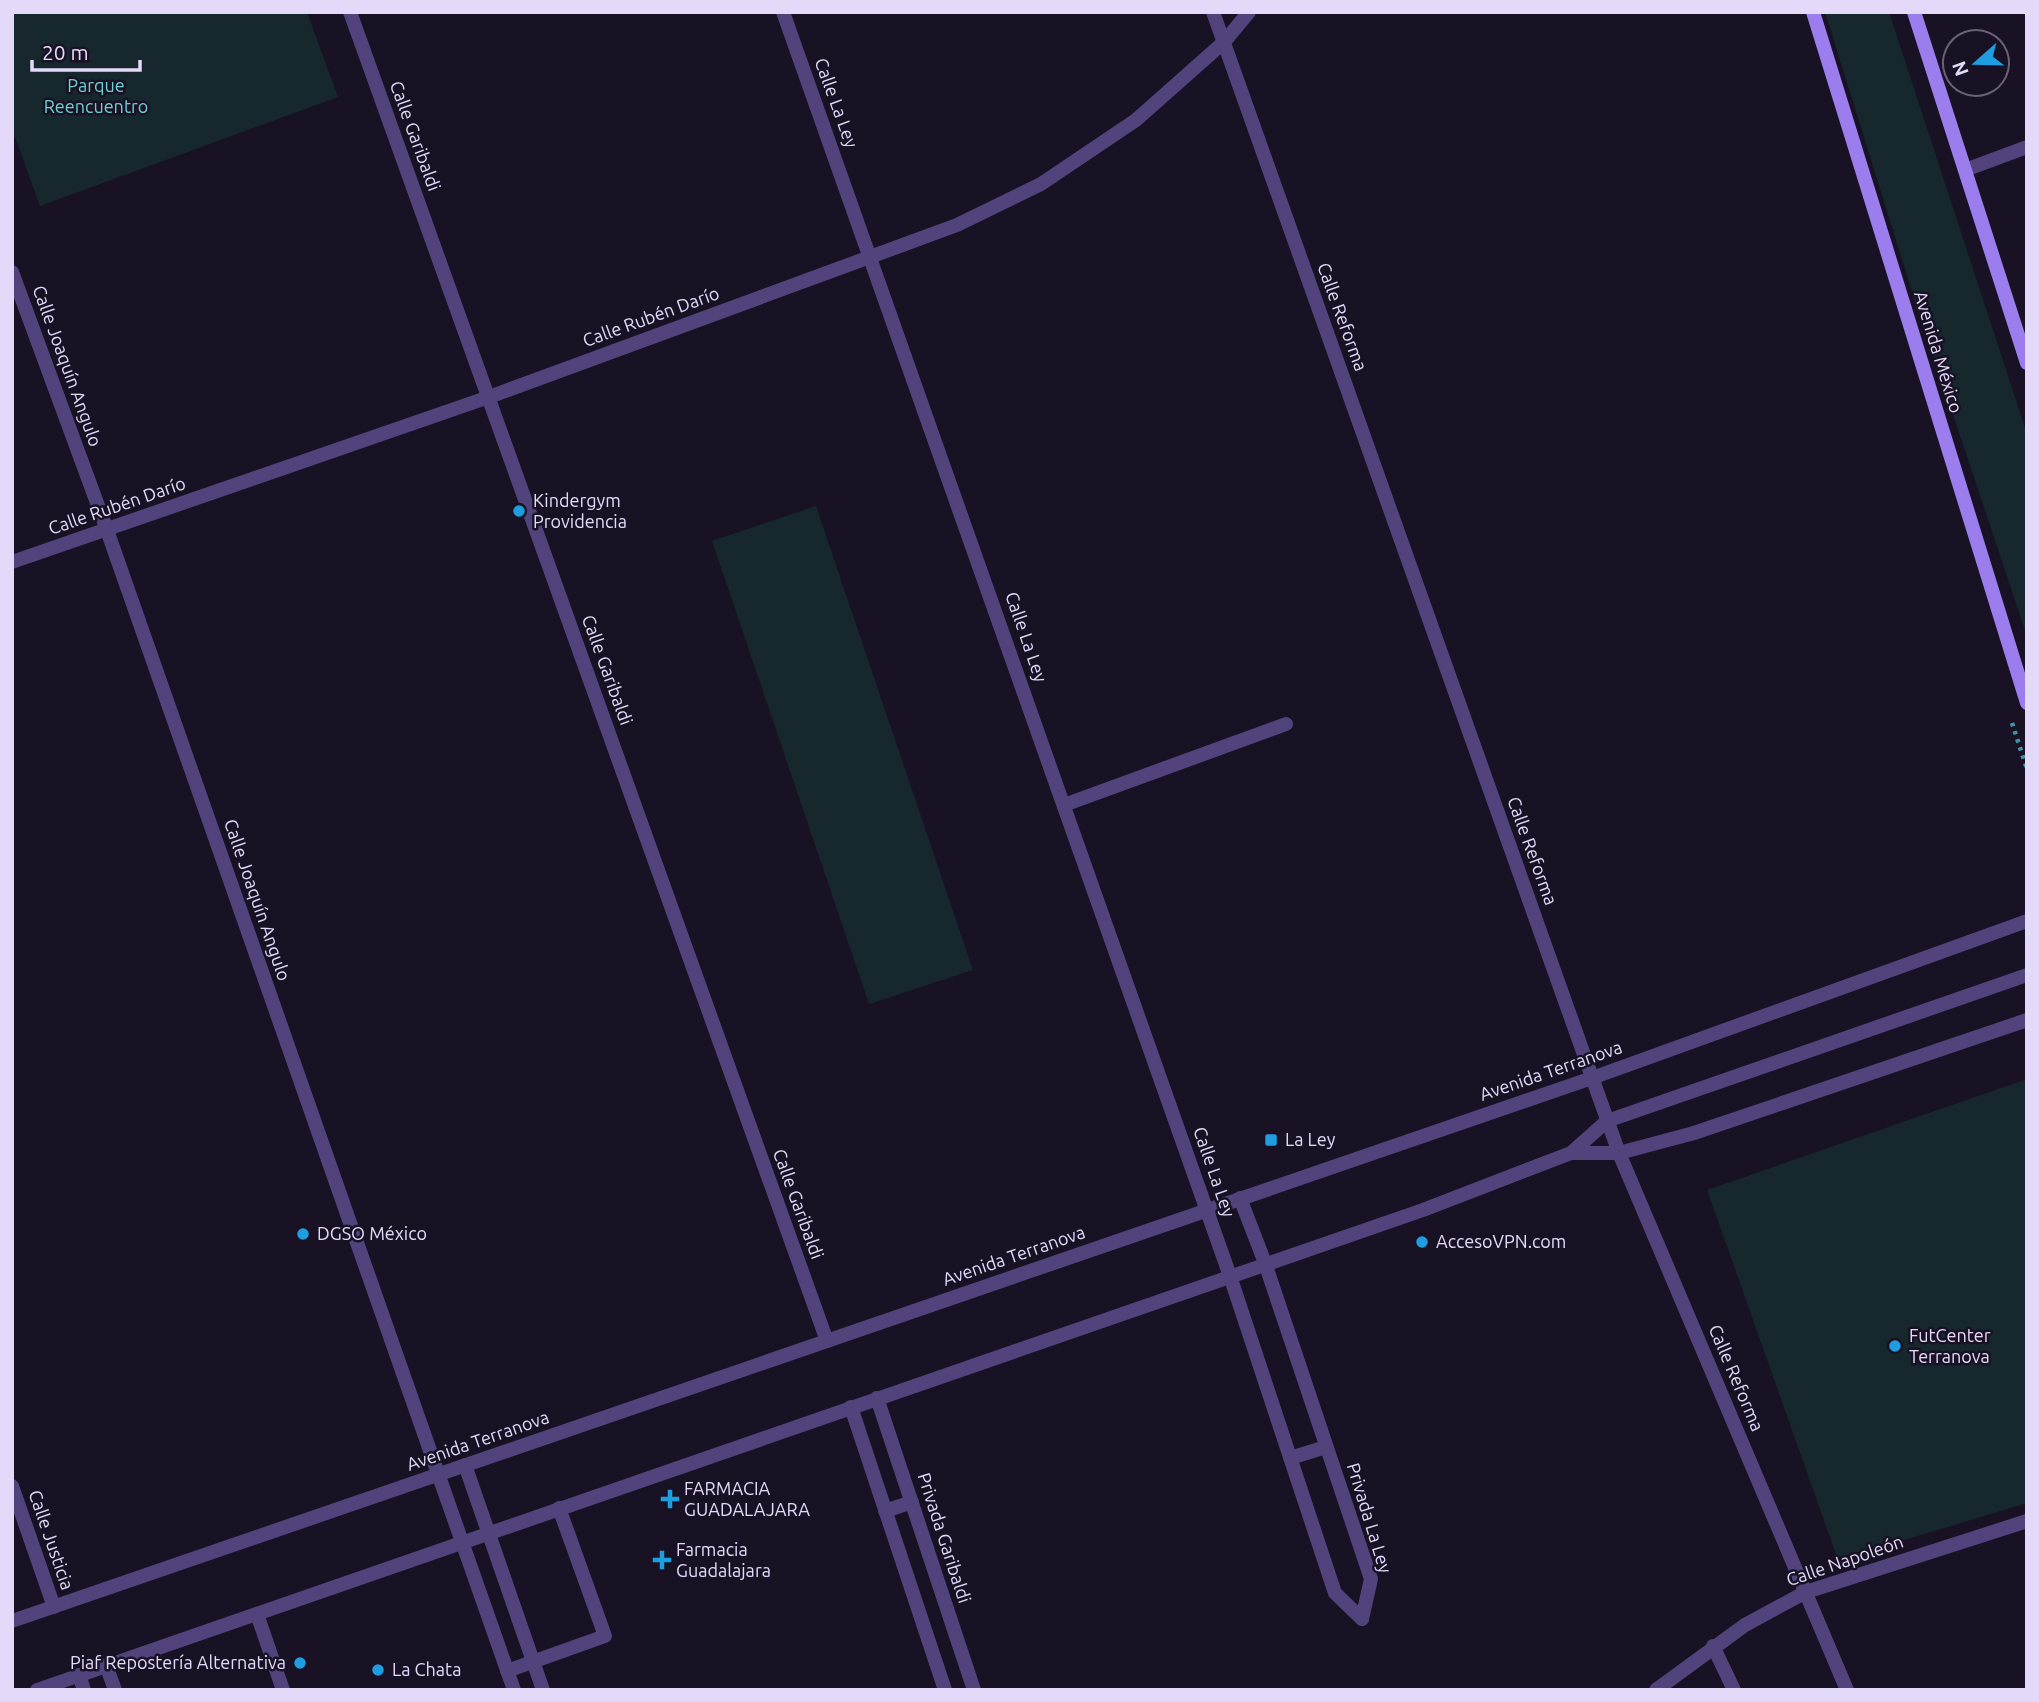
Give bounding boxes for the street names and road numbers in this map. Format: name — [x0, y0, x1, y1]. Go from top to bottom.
street label: Calle La Ley — [811, 55, 863, 151]
street label: Calle Garibaldi — [387, 78, 445, 193]
street label: Calle Reforma — [1314, 260, 1372, 374]
street label: Calle Joaquín Angulo — [29, 282, 106, 449]
street label: Calle Rubén Darío — [580, 282, 722, 350]
street label: Avenida México — [1911, 288, 1967, 415]
street label: Calle Rubén Darío — [45, 472, 188, 538]
street label: Calle La Ley — [1002, 589, 1052, 685]
street label: Calle Garibaldi — [579, 612, 637, 727]
street label: Calle Reforma — [1504, 794, 1562, 908]
street label: Calle Joaquín Angulo — [221, 816, 295, 983]
street label: Avenida Terranova — [1477, 1036, 1625, 1104]
street label: Calle La Ley — [1190, 1124, 1240, 1220]
street label: Calle Garibaldi — [770, 1146, 828, 1261]
street label: Avenida Terranova — [940, 1221, 1088, 1289]
street label: Calle Reforma — [1705, 1321, 1768, 1434]
street label: Avenida Terranova — [404, 1406, 552, 1474]
street label: Privada La Ley — [1344, 1460, 1396, 1576]
street label: Privada Garibaldi — [914, 1470, 975, 1605]
street label: Calle Justicia — [26, 1487, 78, 1592]
street label: Calle Napoleón — [1784, 1531, 1906, 1589]

